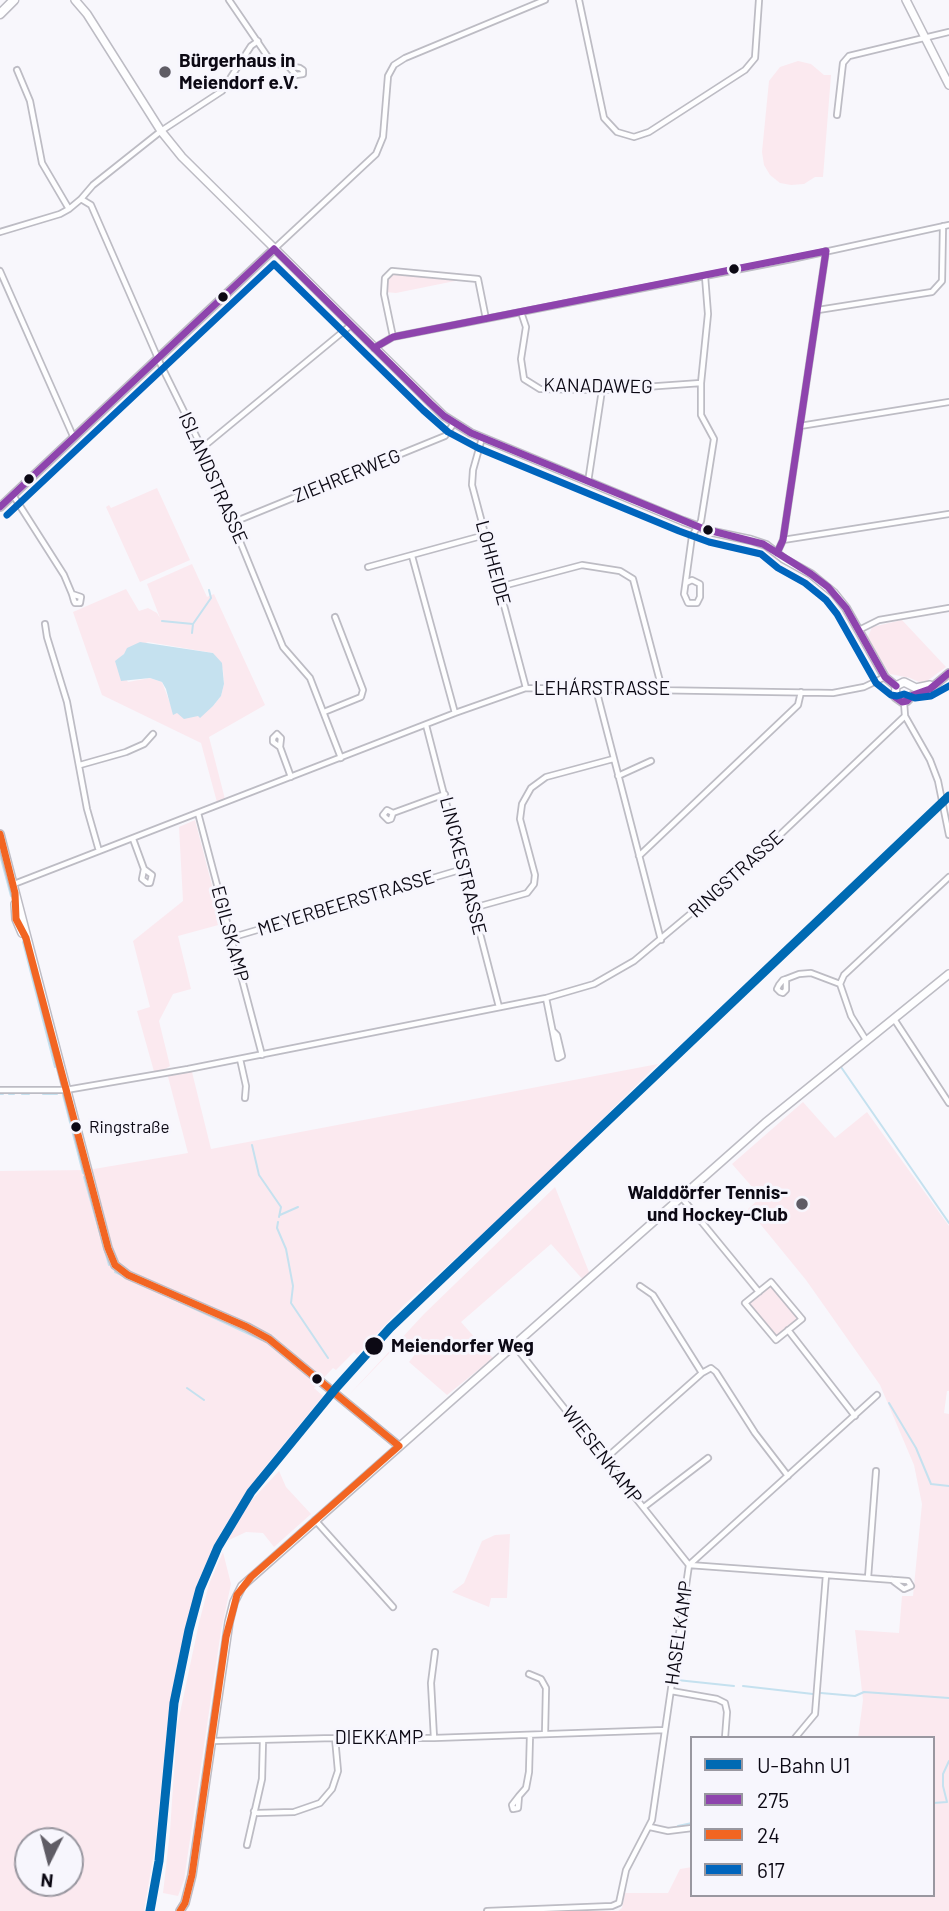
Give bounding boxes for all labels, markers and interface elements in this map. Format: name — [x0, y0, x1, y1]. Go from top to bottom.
place label: Bürgerhaus in Meiendorf e.V. — [179, 50, 299, 94]
marker: Bürgerhaus in Meiendorf e.V. — [157, 64, 173, 80]
unlabelled marker — [727, 262, 741, 276]
unlabelled marker — [216, 290, 230, 304]
street label: KANADAWEG — [543, 374, 653, 398]
street label: ISLANDSTRASSE — [174, 409, 252, 547]
street label: ZIEHRERWEG — [290, 444, 404, 508]
unlabelled marker — [22, 472, 36, 486]
street label: LOHHEIDE — [471, 518, 515, 608]
unlabelled marker — [701, 523, 715, 537]
street label: LEHÁRSTRASSE — [534, 678, 670, 700]
street label: LINCKESTRASSE — [435, 795, 491, 937]
street label: RINGSTRASSE — [684, 826, 788, 922]
street label: MEYERBEERSTRASSE — [255, 865, 437, 941]
street label: EGILSKAMP — [206, 884, 254, 984]
place label: Ringstraße — [89, 1117, 170, 1137]
marker: Ringstraße — [69, 1120, 83, 1134]
place label: Walddörfer Tennis- und Hockey-Club — [627, 1182, 788, 1226]
marker: Walddörfer Tennis- und Hockey-Club — [794, 1196, 810, 1212]
marker: Meiendorfer Weg — [363, 1335, 385, 1357]
place label: Meiendorfer Weg — [391, 1335, 534, 1357]
unlabelled marker — [310, 1372, 324, 1386]
street label: WIESENKAMP — [557, 1402, 647, 1508]
street label: HASELKAMP — [660, 1579, 698, 1687]
street label: DIEKKAMP — [335, 1727, 423, 1749]
legend — [690, 1736, 935, 1897]
text: U-Bahn U1 — [757, 1752, 850, 1777]
text: 275 — [757, 1787, 789, 1812]
text: 24 — [757, 1822, 780, 1847]
north arrow — [14, 1827, 84, 1897]
text: 617 — [757, 1857, 785, 1882]
text: N — [39, 1869, 54, 1893]

